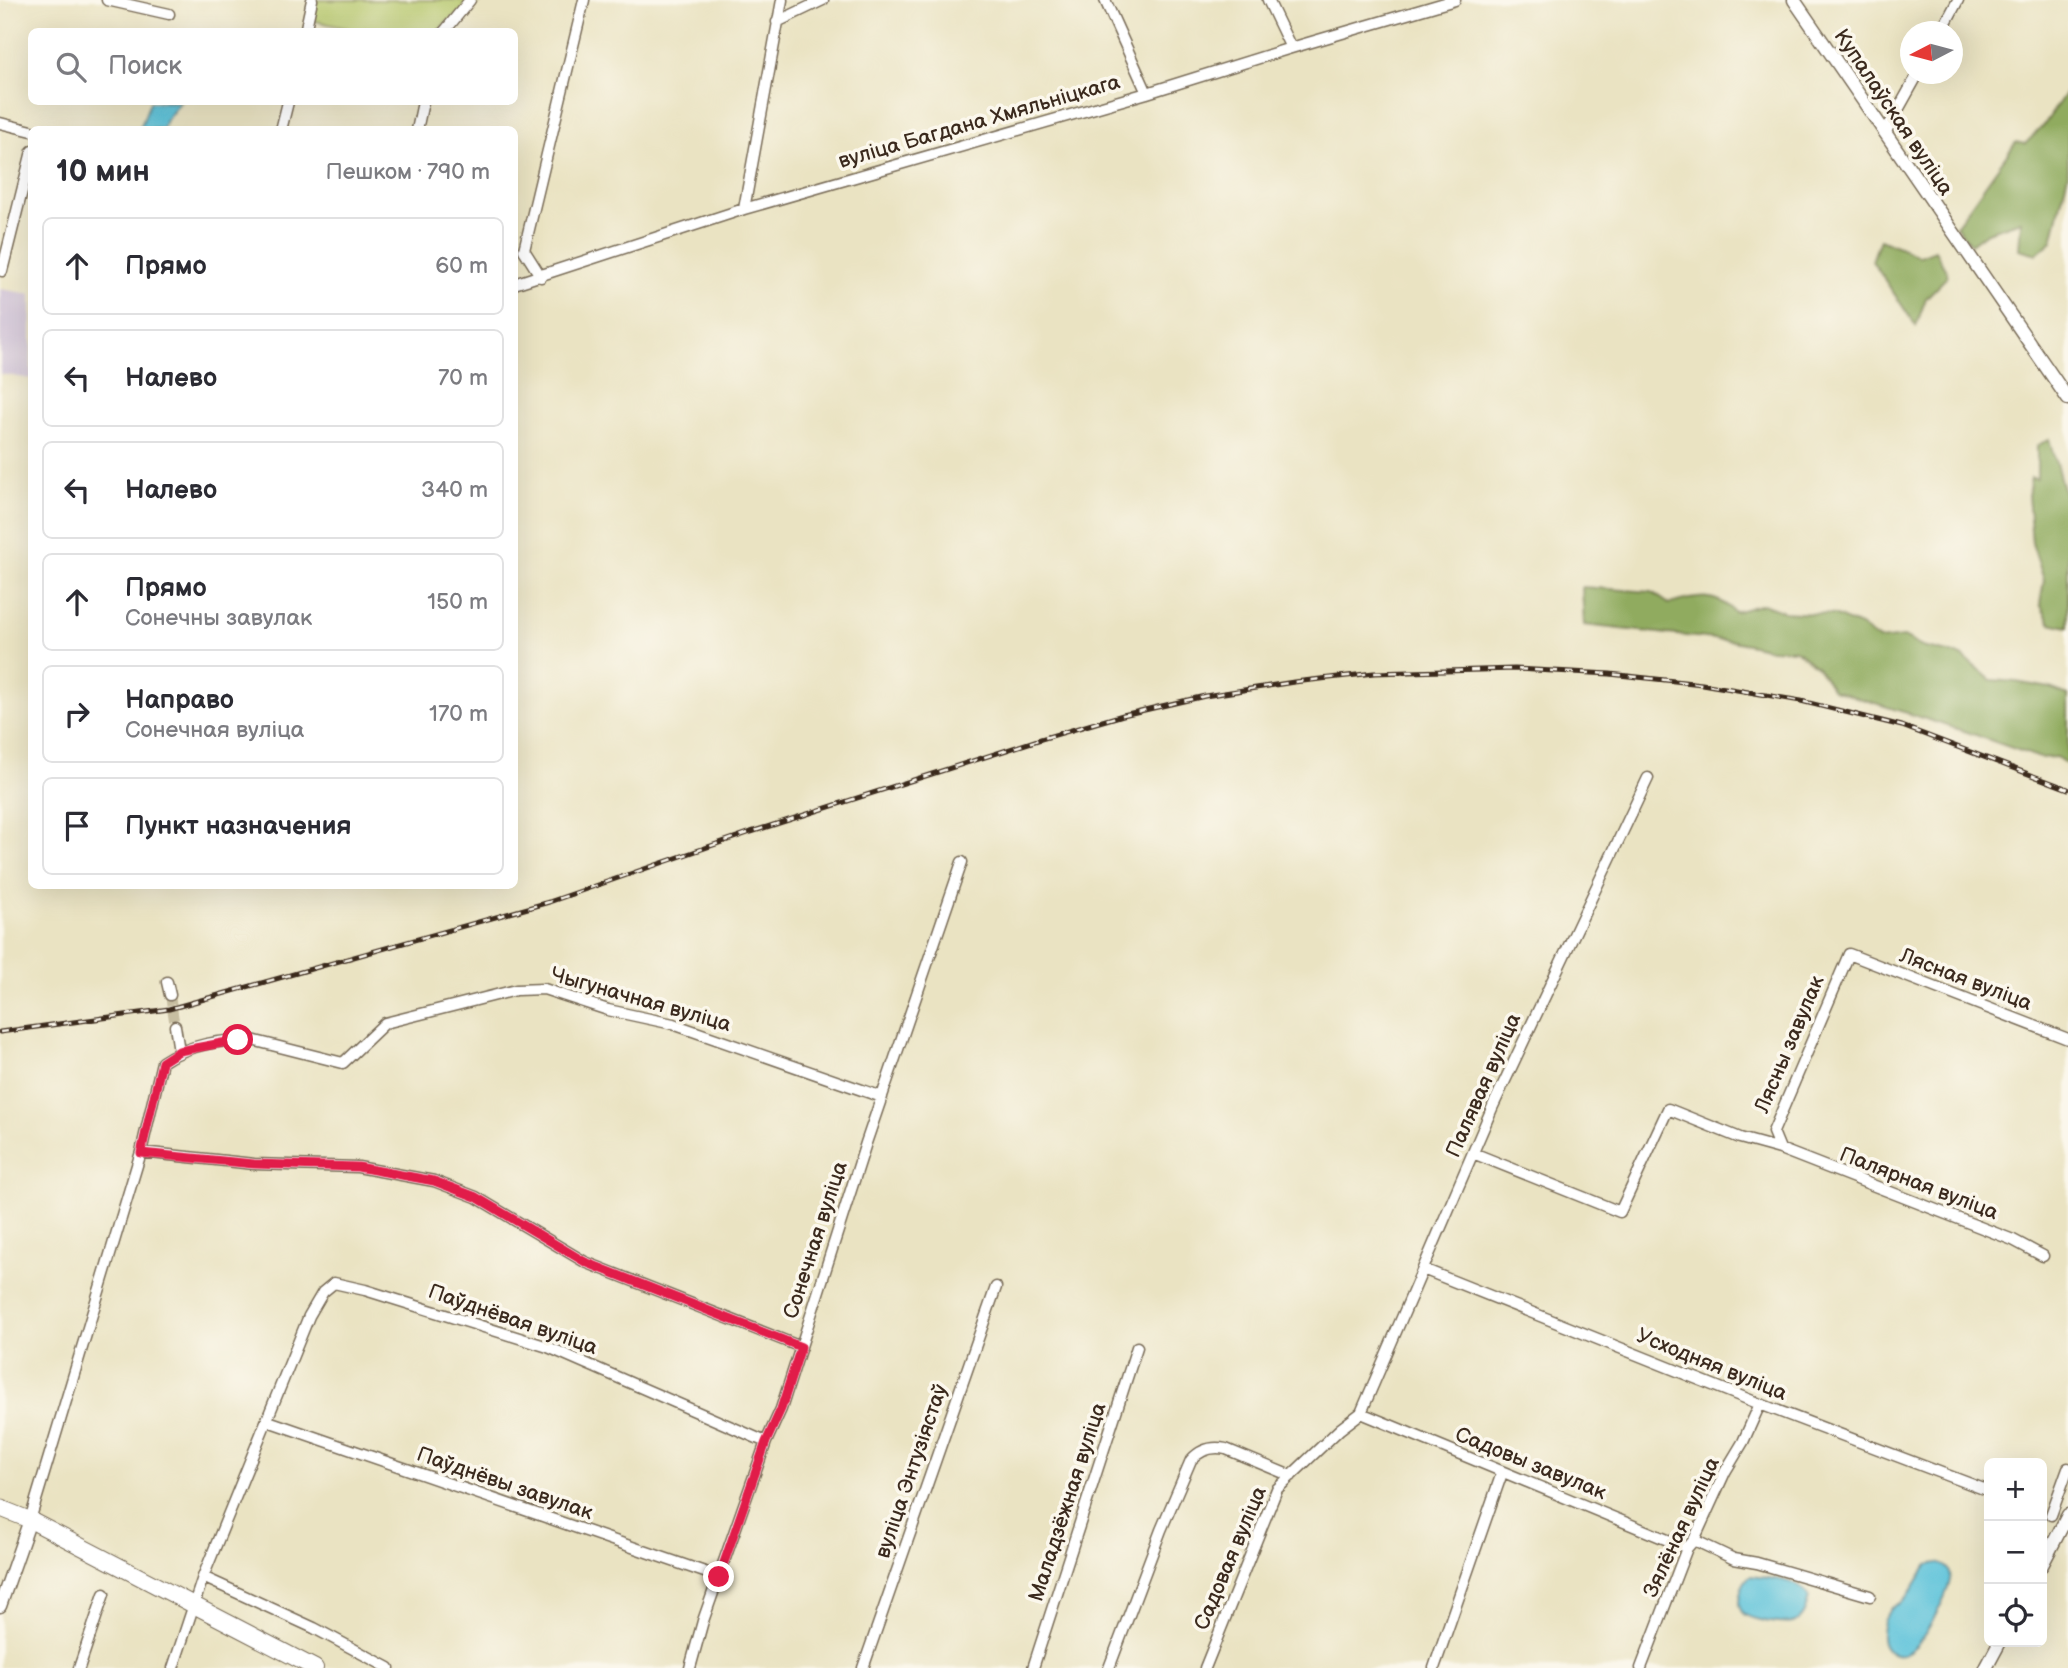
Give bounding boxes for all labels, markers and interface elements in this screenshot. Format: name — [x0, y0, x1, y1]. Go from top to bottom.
north arrow — [1900, 21, 1963, 84]
street label: Купалаўская вуліца — [1829, 24, 1959, 201]
search box — [28, 28, 518, 105]
icon: search — [52, 48, 90, 86]
text: Поиск — [108, 51, 182, 82]
street label: вуліца Багдана Хмяльніцкага — [835, 69, 1123, 174]
text: 10 мин — [56, 154, 150, 190]
text: Пешком · 790 m — [325, 158, 490, 186]
icon: ahead — [58, 247, 96, 285]
text: Прямо — [125, 251, 207, 282]
text: 60 m — [435, 252, 488, 280]
icon: left — [58, 359, 96, 397]
text: Налево — [125, 363, 217, 394]
text: 70 m — [438, 364, 488, 392]
icon: left — [58, 471, 96, 509]
text: Налево — [125, 475, 217, 506]
text: 340 m — [421, 476, 488, 504]
text: Прямо — [125, 573, 207, 604]
icon: ahead — [58, 583, 96, 621]
text: 150 m — [427, 588, 488, 616]
text: Сонечны завулак — [125, 604, 312, 632]
text: Направо — [125, 685, 234, 716]
icon: right — [58, 695, 96, 733]
text: 170 m — [429, 700, 488, 728]
text: Сонечная вуліца — [125, 716, 304, 744]
icon: arrive — [58, 807, 96, 845]
text: Пункт назначения — [125, 811, 351, 842]
street label: Лясная вуліца — [1895, 942, 2036, 1016]
street label: Чыгуначная вуліца — [548, 962, 734, 1037]
street label: Лясны завулак — [1749, 972, 1830, 1118]
street label: Палявая вуліца — [1441, 1009, 1527, 1161]
route start — [222, 1024, 253, 1055]
street label: Палярная вуліца — [1836, 1142, 2002, 1225]
street label: Сонечная вуліца — [778, 1158, 853, 1322]
street label: Паўднёвая вуліца — [425, 1279, 601, 1360]
street label: Усходняя вуліца — [1633, 1323, 1791, 1406]
street label: вуліца Энтузіястаў — [870, 1381, 953, 1561]
street label: Маладзёжная вуліца — [1024, 1399, 1112, 1605]
street label: Садовы завулак — [1452, 1422, 1610, 1505]
street label: Паўднёвы завулак — [414, 1442, 596, 1525]
street label: Зялёная вуліца — [1638, 1453, 1725, 1601]
map controls — [1984, 1458, 2047, 1647]
button: + — [1984, 1458, 2047, 1521]
street label: Садовая вуліца — [1189, 1482, 1272, 1634]
button: − — [1984, 1521, 2047, 1584]
route end — [703, 1561, 734, 1592]
button: locate — [1984, 1584, 2047, 1647]

